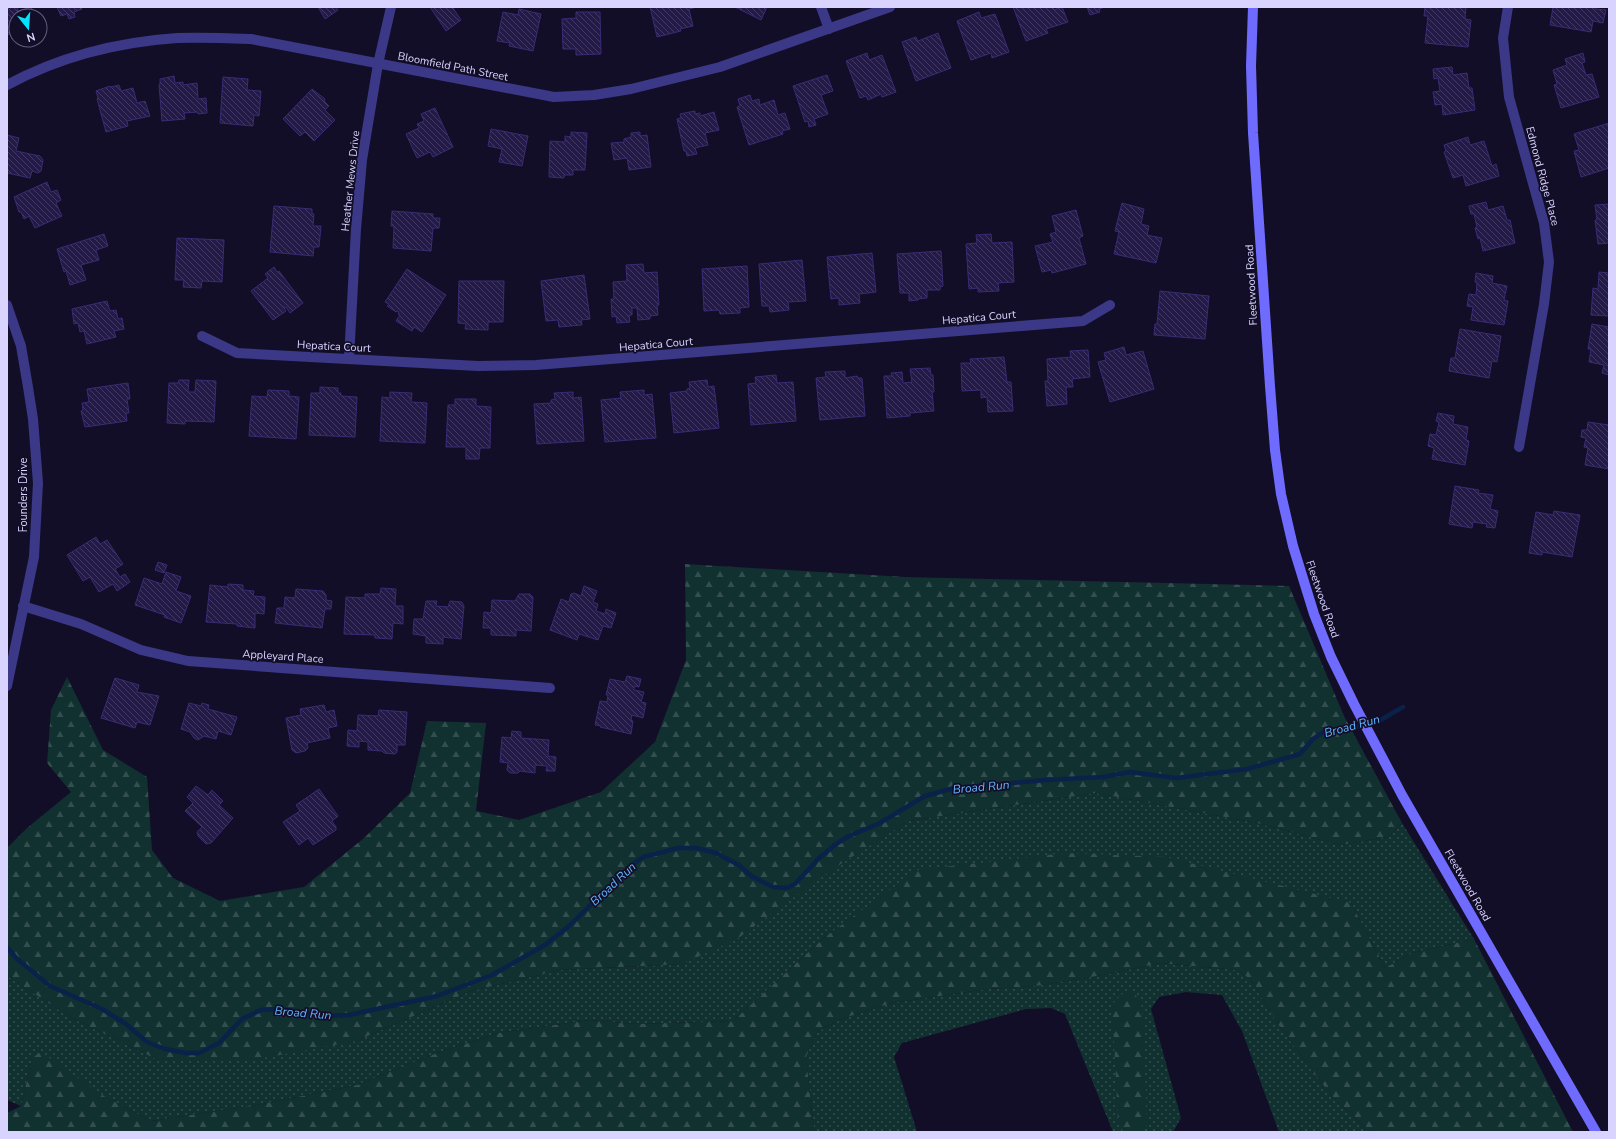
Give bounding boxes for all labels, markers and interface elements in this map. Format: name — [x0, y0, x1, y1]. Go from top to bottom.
north arrow — [8, 8, 48, 48]
text: N — [25, 29, 37, 45]
street label: Bloomfield Path Street — [396, 48, 510, 85]
street label: Edmond Ridge Place — [1522, 125, 1563, 228]
street label: Heather Mews Drive — [338, 130, 363, 232]
street label: Fleetwood Road — [1242, 244, 1261, 326]
street label: Hepatica Court — [942, 307, 1017, 328]
street label: Hepatica Court — [619, 334, 694, 355]
street label: Hepatica Court — [297, 337, 371, 356]
street label: Founders Drive — [16, 458, 31, 532]
street label: Fleetwood Road — [1302, 558, 1343, 640]
street label: Appleyard Place — [242, 646, 324, 667]
water label: Broad Run — [1322, 711, 1382, 741]
water label: Broad Run — [952, 777, 1010, 797]
street label: Fleetwood Road — [1441, 846, 1494, 924]
water label: Broad Run — [587, 859, 639, 909]
water label: Broad Run — [274, 1003, 332, 1023]

